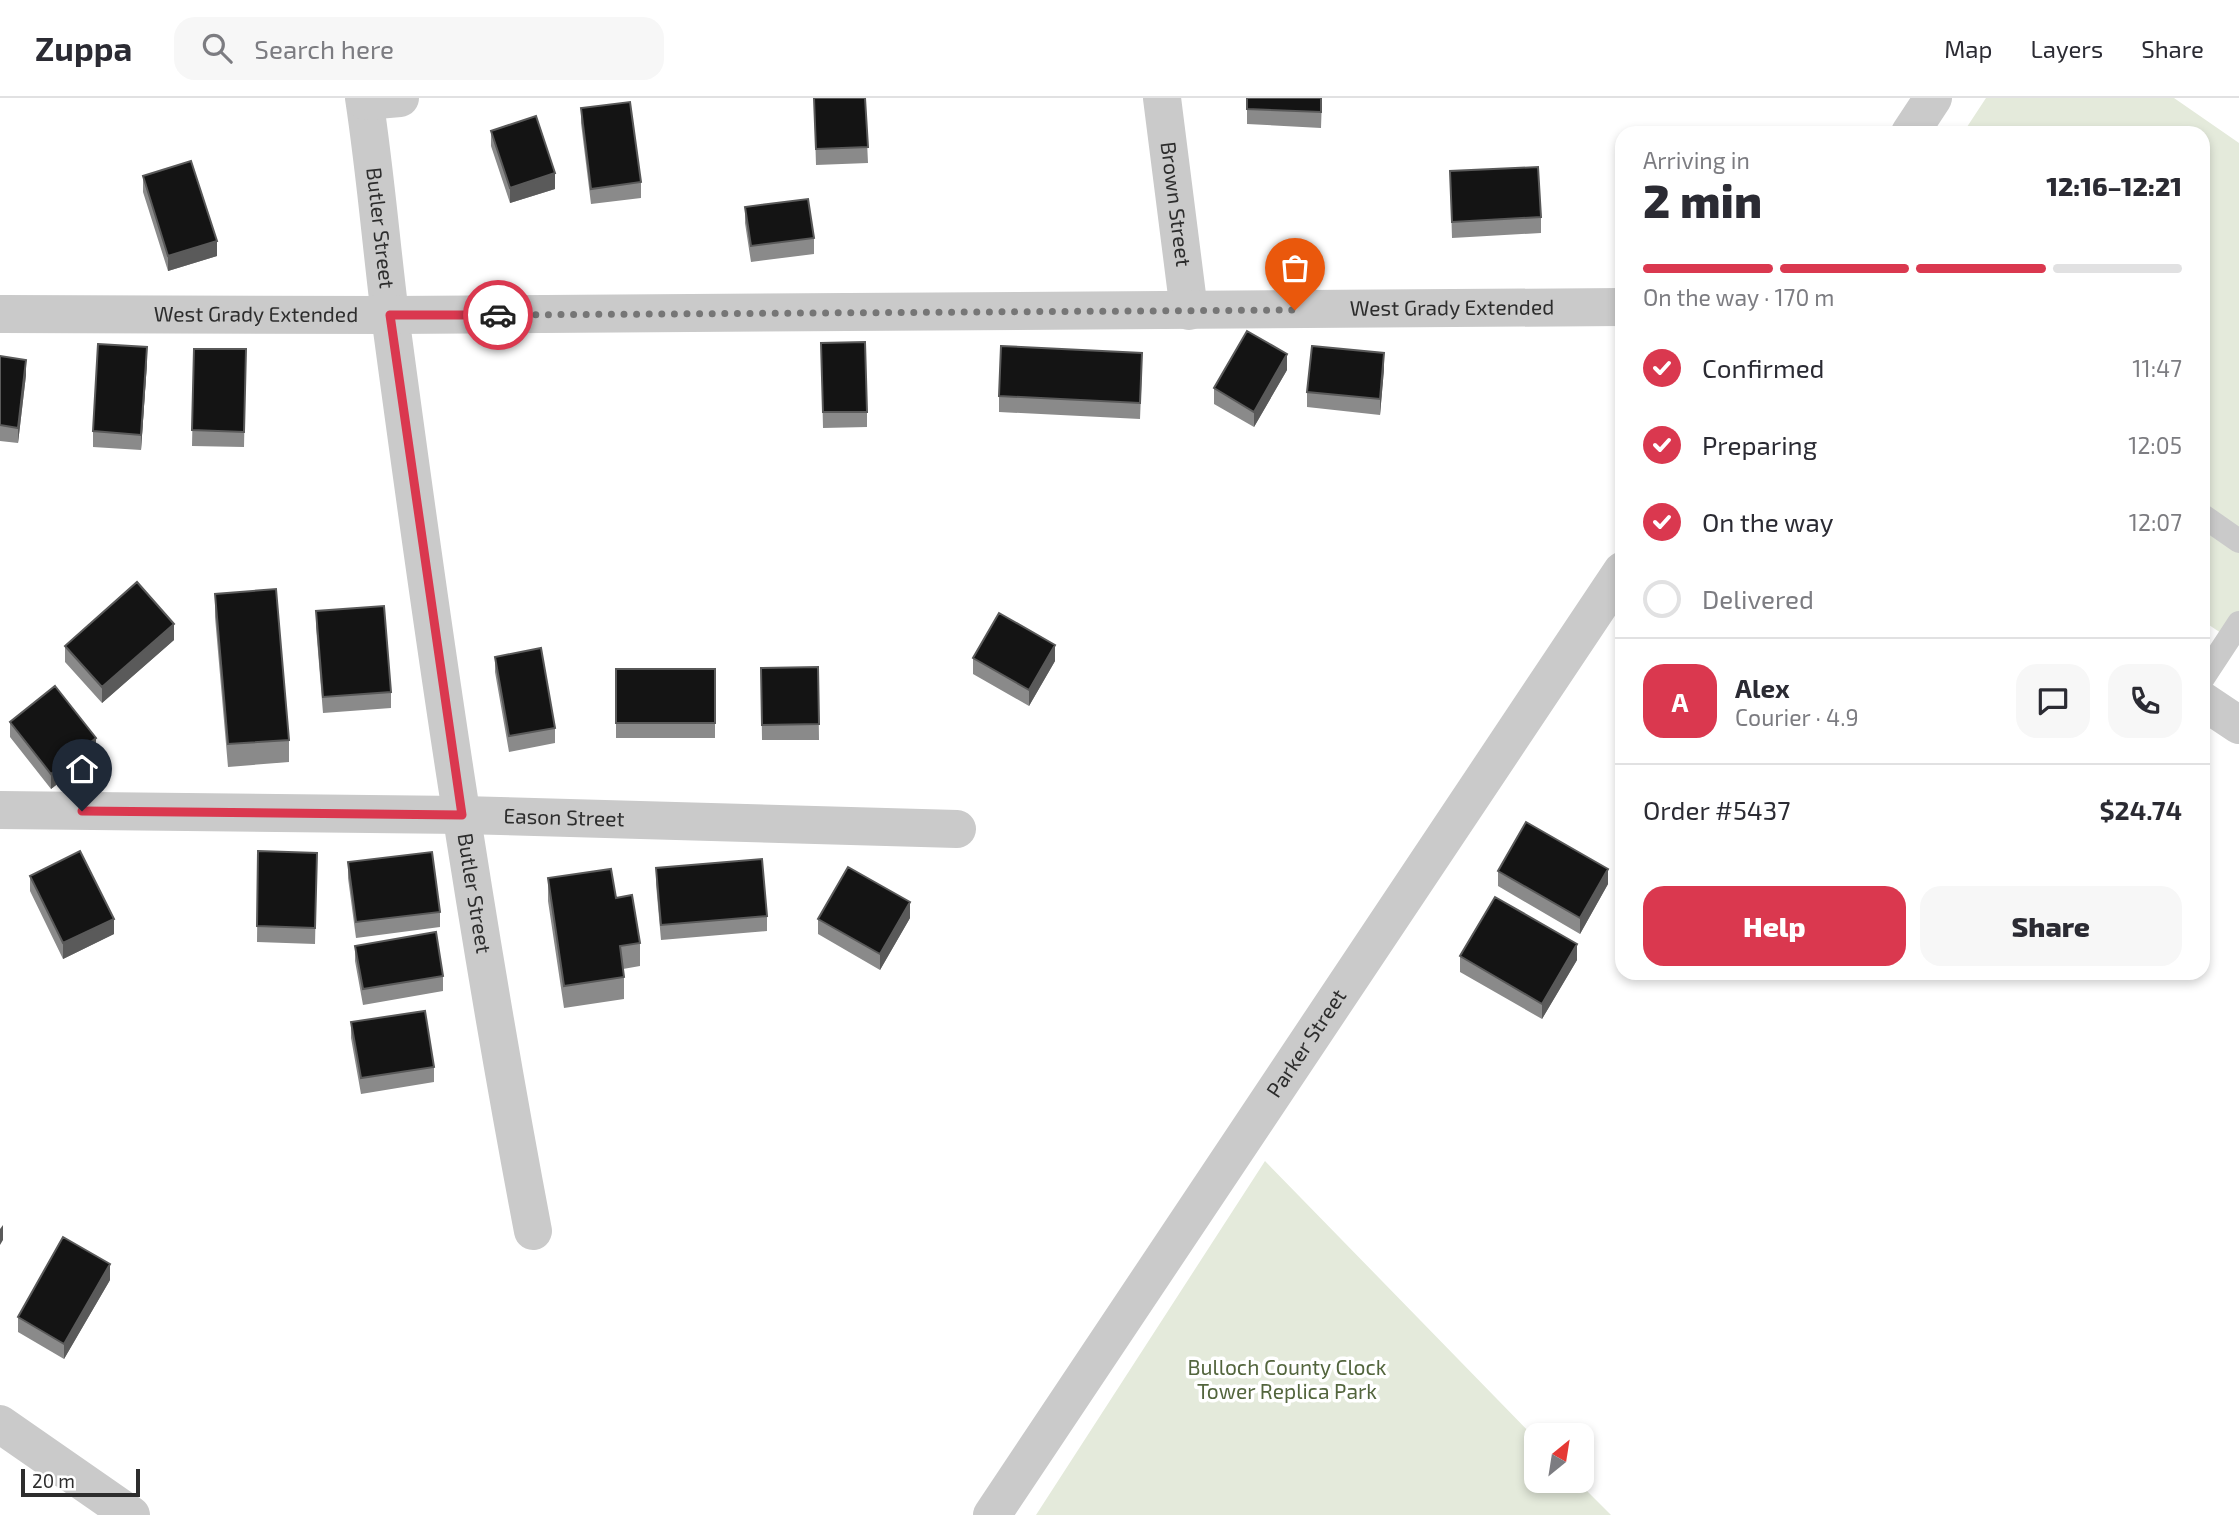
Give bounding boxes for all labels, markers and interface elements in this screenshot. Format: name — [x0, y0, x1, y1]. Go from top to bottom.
search box — [174, 17, 664, 80]
text: Zuppa — [35, 28, 132, 68]
icon: search — [198, 29, 236, 67]
text: Search here — [254, 33, 394, 64]
text: Map — [1944, 34, 1992, 63]
text: Layers — [2030, 34, 2103, 63]
text: Share — [2141, 34, 2204, 63]
street label: Brown Street — [1157, 140, 1197, 268]
text: Arriving in — [1643, 146, 1750, 174]
street label: Butler Street — [362, 166, 401, 290]
text: 12:16–12:21 — [2046, 170, 2182, 201]
text: 2 min — [1643, 172, 1762, 227]
pin — [1265, 238, 1325, 310]
icon: bag — [1276, 249, 1314, 287]
courier — [463, 280, 533, 350]
text: On the way · 170 m — [1643, 283, 1835, 311]
street label: West Grady Extended — [1350, 293, 1554, 320]
icon: car — [479, 296, 517, 334]
street label: West Grady Extended — [154, 300, 358, 326]
icon: check — [1643, 349, 1681, 387]
text: Confirmed — [1702, 352, 1825, 383]
text: 11:47 — [2132, 354, 2182, 382]
icon: check — [1643, 426, 1681, 464]
text: Preparing — [1702, 429, 1817, 460]
text: 12:05 — [2128, 431, 2182, 459]
icon: check — [1643, 503, 1681, 541]
text: On the way — [1702, 506, 1833, 537]
text: 12:07 — [2129, 508, 2182, 536]
text: Delivered — [1702, 583, 1814, 614]
button: chat — [2016, 664, 2090, 738]
button: phone — [2108, 664, 2182, 738]
text: Alex — [1735, 672, 1790, 703]
text: A — [1672, 686, 1688, 717]
text: Courier · 4.9 — [1735, 703, 1859, 731]
pin — [52, 739, 112, 811]
icon: home — [63, 750, 101, 788]
text: Order #5437 — [1643, 794, 1791, 825]
text: $24.74 — [2099, 794, 2182, 825]
street label: Eason Street — [503, 802, 625, 831]
street label: Butler Street — [453, 831, 498, 955]
button: Help — [1643, 886, 1906, 966]
button: Share — [1920, 886, 2182, 966]
street label: Parker Street — [1260, 984, 1351, 1101]
park label: Bulloch County Clock Tower Replica Park — [1187, 1354, 1387, 1403]
north arrow — [1524, 1423, 1594, 1493]
map controls — [1524, 1423, 1594, 1493]
scale bar — [21, 1466, 140, 1498]
text: 20 m — [32, 1469, 75, 1492]

